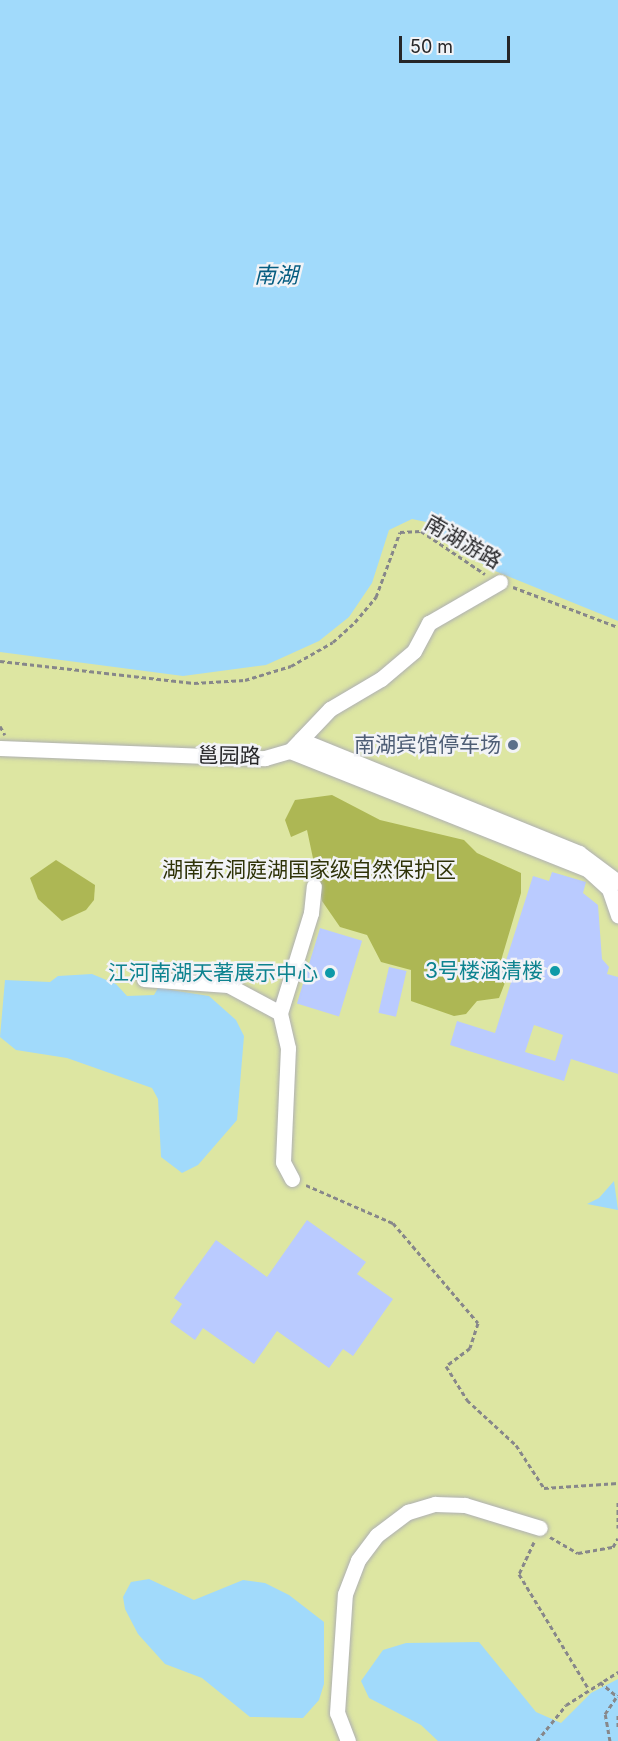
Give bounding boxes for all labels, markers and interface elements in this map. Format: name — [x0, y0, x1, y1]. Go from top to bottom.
scale bar — [402, 24, 513, 62]
text: 50 m — [410, 36, 453, 57]
water label: 南湖 — [254, 263, 298, 289]
street label: 南湖游路 — [420, 510, 506, 574]
place label: 南湖宾馆停车场 — [354, 732, 501, 758]
marker: 南湖宾馆停车场 — [506, 738, 520, 752]
street label: 邕园路 — [197, 743, 261, 769]
park label: 湖南东洞庭湖国家级自然保护区 — [162, 857, 456, 883]
place label: 3号楼涵清楼 — [425, 958, 543, 984]
place label: 江河南湖天著展示中心 — [108, 960, 318, 986]
marker: 3号楼涵清楼 — [548, 964, 562, 978]
marker: 江河南湖天著展示中心 — [323, 966, 337, 980]

